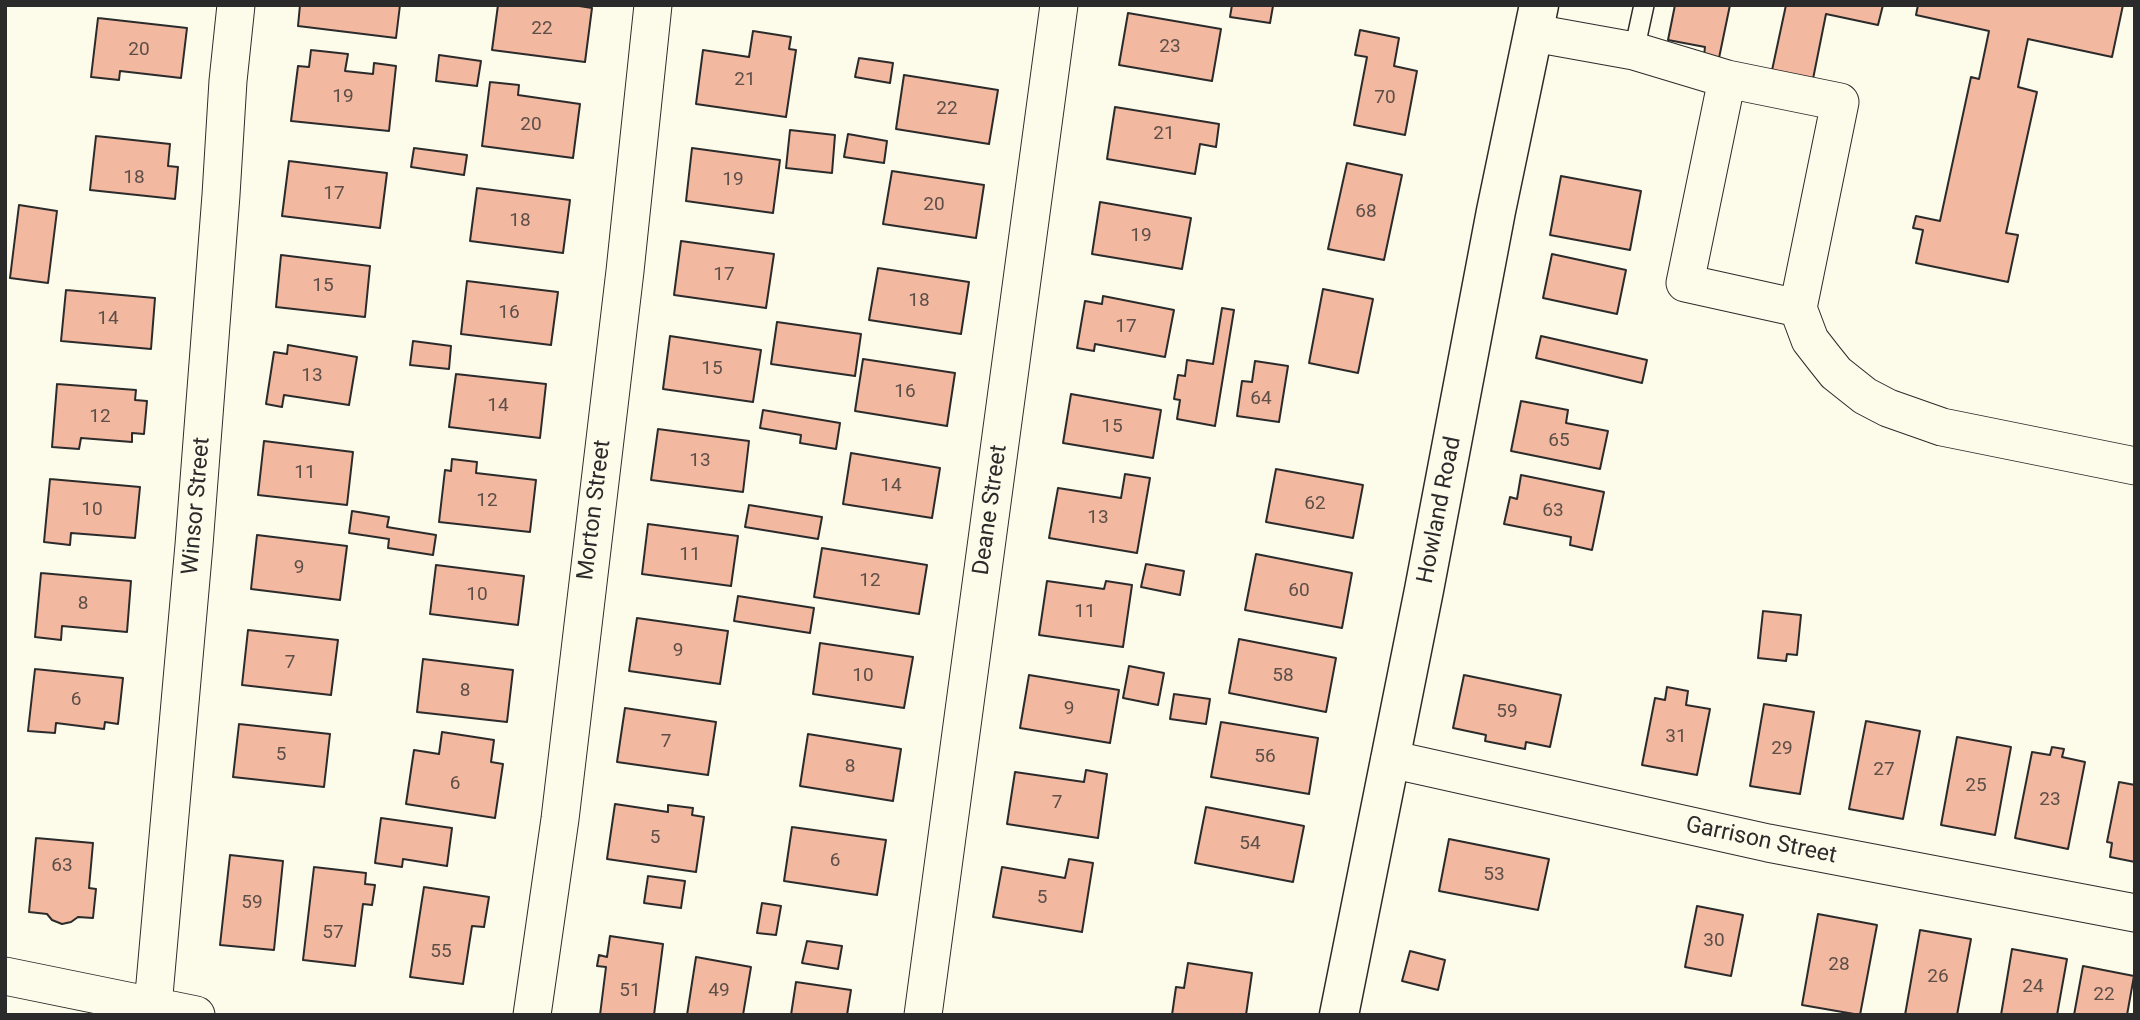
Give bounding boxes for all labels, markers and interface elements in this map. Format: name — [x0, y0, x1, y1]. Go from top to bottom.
house number: 22 — [531, 18, 553, 40]
house number: 23 — [1159, 36, 1181, 58]
house number: 20 — [128, 39, 150, 61]
house number: 21 — [734, 69, 756, 91]
house number: 19 — [332, 86, 354, 108]
house number: 70 — [1374, 87, 1396, 109]
house number: 22 — [936, 98, 958, 120]
house number: 20 — [520, 114, 542, 136]
house number: 21 — [1153, 123, 1175, 145]
house number: 18 — [123, 167, 145, 189]
house number: 19 — [722, 169, 744, 191]
house number: 17 — [323, 183, 345, 205]
house number: 20 — [923, 194, 945, 216]
house number: 68 — [1355, 201, 1377, 223]
house number: 18 — [509, 210, 531, 232]
house number: 19 — [1130, 225, 1152, 247]
house number: 17 — [713, 264, 735, 286]
house number: 15 — [312, 275, 334, 297]
house number: 18 — [908, 290, 930, 312]
house number: 16 — [498, 302, 520, 324]
house number: 14 — [97, 308, 119, 330]
house number: 17 — [1115, 316, 1137, 338]
house number: 15 — [701, 358, 723, 380]
house number: 13 — [301, 365, 323, 387]
house number: 16 — [894, 381, 916, 403]
house number: 64 — [1250, 388, 1272, 410]
house number: 14 — [487, 395, 509, 417]
house number: 12 — [89, 406, 111, 428]
house number: 15 — [1101, 416, 1123, 438]
house number: 65 — [1548, 430, 1570, 452]
street label: Howland Road — [1412, 434, 1468, 586]
street label: Winsor Street — [177, 436, 217, 576]
street label: Morton Street — [573, 438, 617, 582]
street label: Deane Street — [968, 443, 1014, 577]
house number: 13 — [689, 450, 711, 472]
house number: 11 — [294, 462, 316, 484]
house number: 14 — [880, 475, 902, 497]
house number: 12 — [476, 490, 498, 512]
house number: 62 — [1304, 493, 1326, 515]
house number: 10 — [81, 499, 103, 521]
house number: 63 — [1542, 500, 1564, 522]
house number: 13 — [1087, 507, 1109, 529]
house number: 11 — [679, 544, 701, 566]
house number: 9 — [294, 557, 304, 579]
house number: 12 — [859, 570, 881, 592]
house number: 60 — [1288, 580, 1310, 602]
house number: 10 — [466, 584, 488, 606]
house number: 8 — [78, 593, 88, 615]
house number: 11 — [1074, 601, 1096, 623]
house number: 9 — [673, 640, 683, 662]
house number: 7 — [285, 652, 295, 674]
house number: 10 — [852, 665, 874, 687]
house number: 58 — [1272, 665, 1294, 687]
house number: 8 — [460, 680, 470, 702]
house number: 6 — [71, 689, 81, 711]
house number: 9 — [1064, 698, 1074, 720]
house number: 59 — [1496, 701, 1518, 723]
house number: 31 — [1665, 726, 1687, 748]
house number: 7 — [661, 731, 671, 753]
house number: 29 — [1771, 738, 1793, 760]
house number: 5 — [276, 744, 286, 766]
house number: 56 — [1254, 746, 1276, 768]
house number: 8 — [845, 756, 855, 778]
house number: 27 — [1873, 759, 1895, 781]
house number: 6 — [450, 773, 460, 795]
house number: 25 — [1965, 775, 1987, 797]
house number: 23 — [2039, 789, 2061, 811]
house number: 7 — [1052, 792, 1062, 814]
street label: Garrison Street — [1683, 812, 1839, 870]
house number: 5 — [650, 827, 660, 849]
house number: 54 — [1239, 833, 1261, 855]
house number: 6 — [830, 850, 840, 872]
house number: 63 — [51, 855, 73, 877]
house number: 53 — [1483, 864, 1505, 886]
house number: 5 — [1037, 887, 1047, 909]
house number: 59 — [241, 892, 263, 914]
house number: 57 — [322, 922, 344, 944]
house number: 30 — [1703, 930, 1725, 952]
house number: 55 — [430, 941, 452, 963]
house number: 28 — [1828, 954, 1850, 976]
house number: 26 — [1927, 966, 1949, 988]
house number: 24 — [2022, 976, 2044, 998]
house number: 51 — [619, 980, 641, 1002]
house number: 49 — [708, 980, 730, 1002]
house number: 22 — [2093, 984, 2115, 1006]

